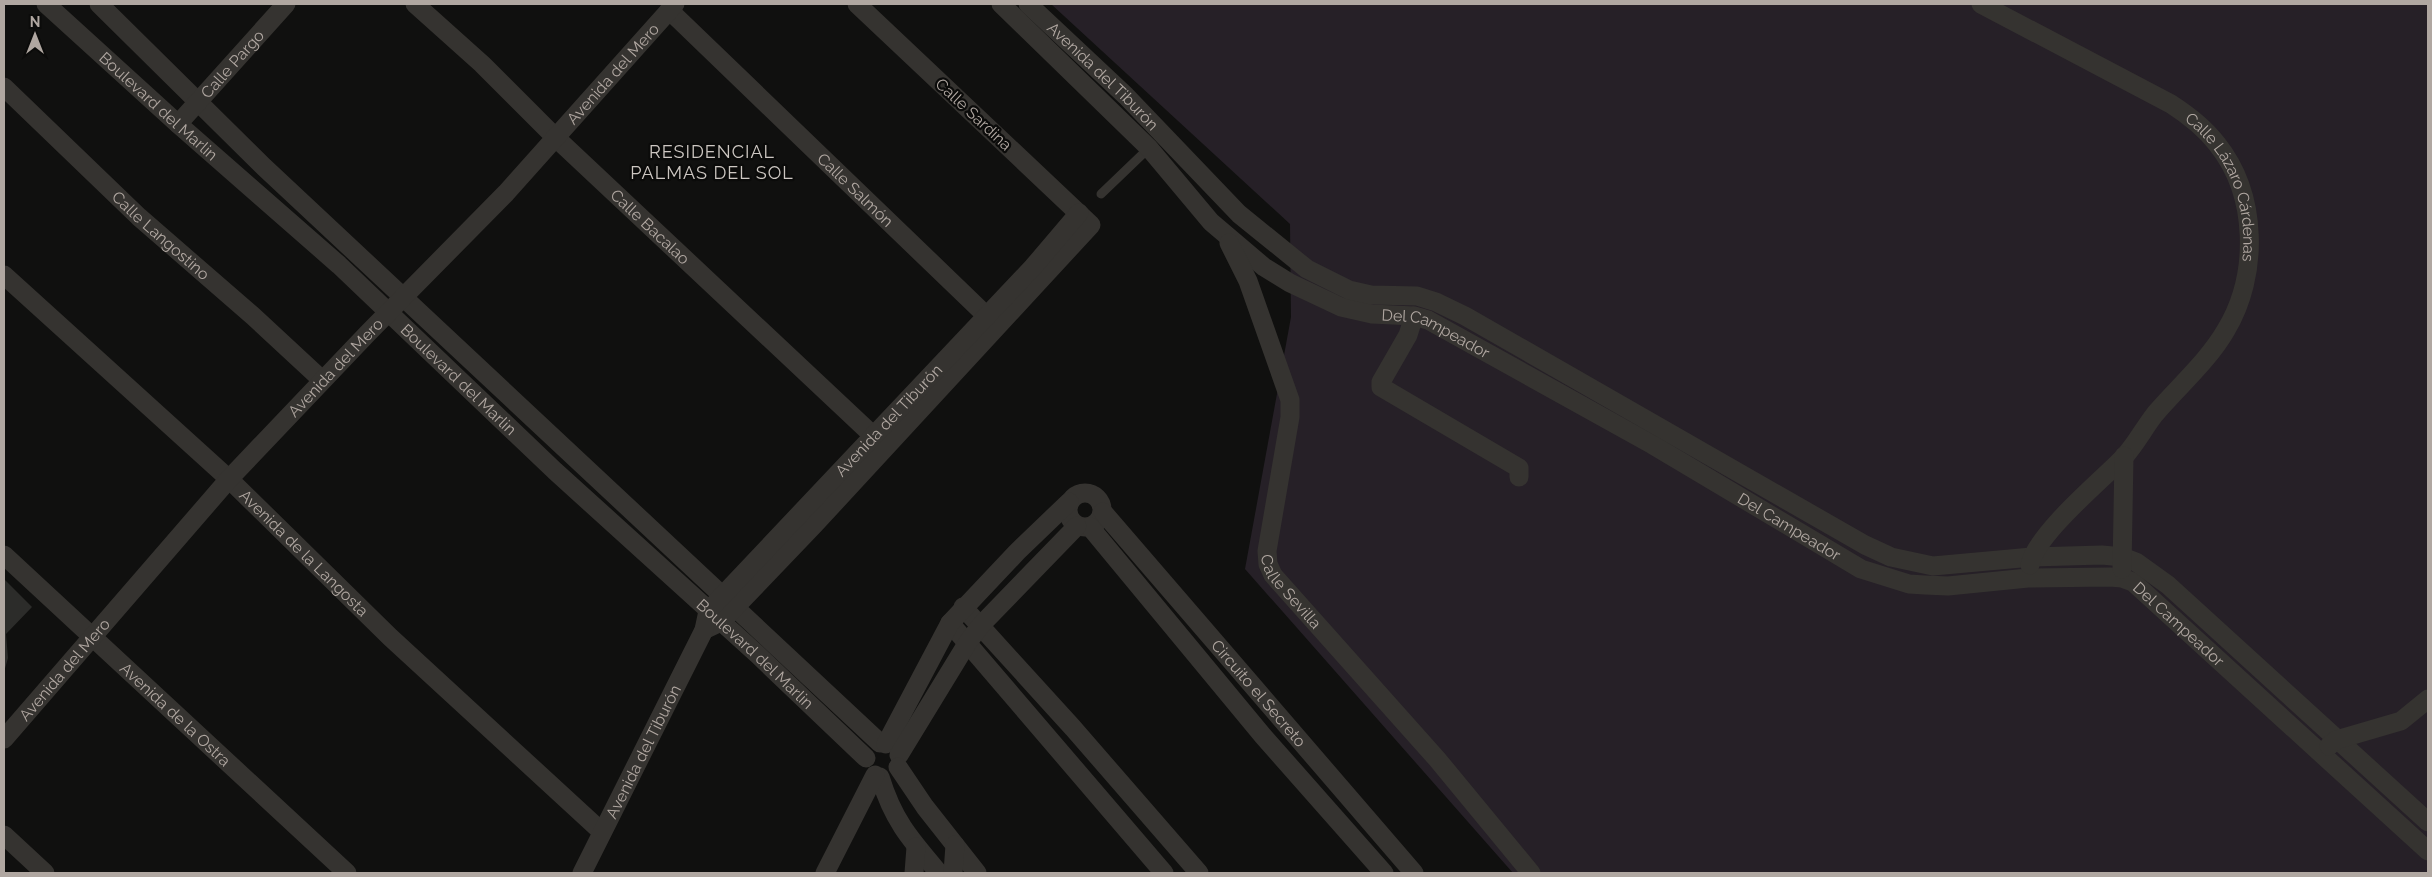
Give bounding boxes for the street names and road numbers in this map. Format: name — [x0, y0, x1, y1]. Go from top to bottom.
street label: Avenida del Tiburón — [1043, 18, 1162, 134]
street label: Avenida del Mero — [563, 20, 663, 129]
street label: Calle Pargo — [197, 26, 268, 102]
street label: Boulevard del Marlin — [95, 48, 221, 164]
street label: Calle Sardina — [932, 74, 1016, 154]
street label: Calle Lázaro Cárdenas — [2182, 108, 2258, 263]
street label: Calle Salmón — [813, 149, 897, 231]
street label: Calle Bacalao — [607, 185, 694, 269]
street label: Calle Langostino — [108, 187, 213, 284]
street label: Del Campeador — [1381, 305, 1493, 363]
street label: Avenida del Mero — [284, 314, 387, 421]
street label: Boulevard del Marlin — [397, 320, 520, 439]
street label: Avenida del Tiburón — [831, 360, 946, 480]
street label: Avenida de la Langosta — [235, 486, 372, 620]
street label: Del Campeador — [1734, 489, 1844, 565]
street label: Calle Sevilla — [1257, 554, 1325, 633]
street label: Del Campeador — [2129, 578, 2228, 671]
street label: Boulevard del Marlin — [693, 595, 817, 713]
street label: Avenida del Mero — [15, 615, 114, 725]
street label: Circuito el Secreto — [1207, 636, 1310, 751]
street label: Avenida de la Ostra — [116, 659, 234, 770]
street label: Avenida del Tiburón — [602, 682, 685, 822]

